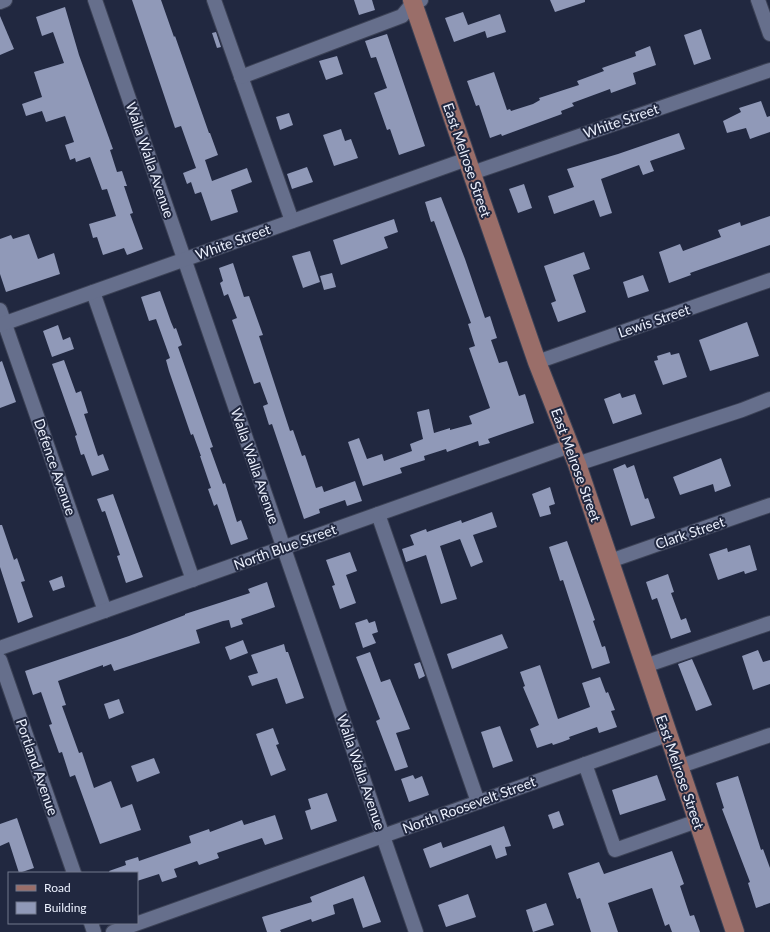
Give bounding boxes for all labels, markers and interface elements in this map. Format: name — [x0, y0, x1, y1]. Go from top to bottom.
street label: Walla Walla Avenue — [123, 100, 178, 220]
street label: East Melrose Street — [440, 100, 495, 219]
street label: White Street — [581, 100, 661, 141]
street label: White Street — [193, 220, 273, 263]
street label: Lewis Street — [616, 300, 692, 341]
street label: Walla Walla Avenue — [228, 406, 283, 526]
street label: East Melrose Street — [548, 406, 605, 524]
street label: Defence Avenue — [31, 416, 80, 517]
street label: Clark Street — [653, 513, 727, 552]
street label: North Blue Street — [231, 520, 338, 573]
street label: Walla Walla Avenue — [334, 712, 389, 832]
street label: East Melrose Street — [653, 712, 708, 831]
street label: Portland Avenue — [13, 716, 62, 818]
street label: North Roosevelt Street — [400, 772, 538, 837]
legend — [8, 872, 138, 924]
text: Road — [44, 880, 71, 895]
text: Building — [44, 900, 87, 915]

